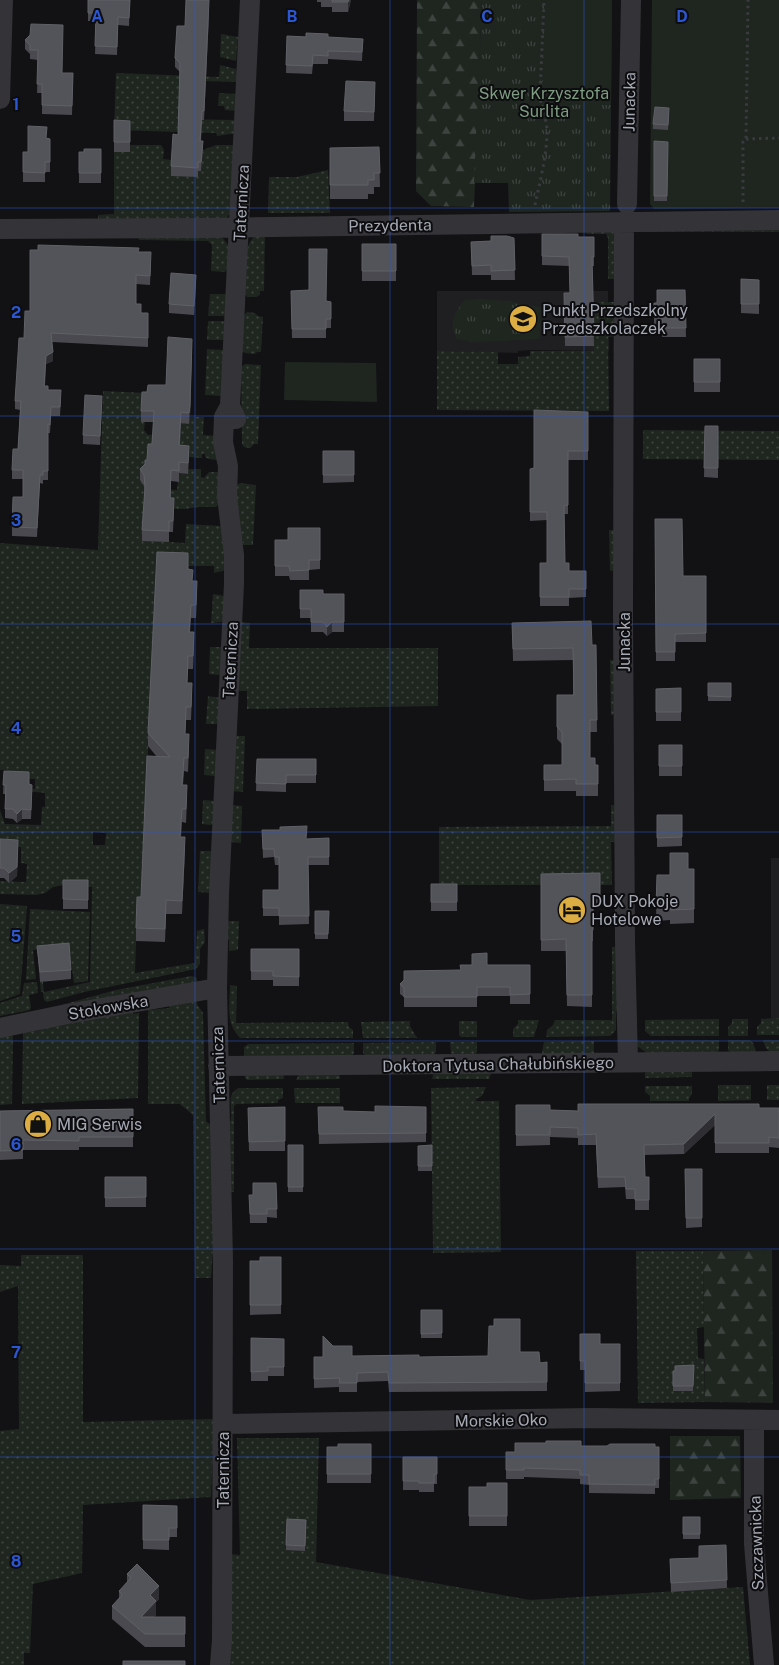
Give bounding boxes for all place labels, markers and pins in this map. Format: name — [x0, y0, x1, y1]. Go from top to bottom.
place label: Punkt Przedszkolny Przedszkolaczek — [542, 301, 689, 338]
school or university icon: Punkt Przedszkolny Przedszkolaczek — [508, 304, 538, 334]
place label: DUX Pokoje Hotelowe — [591, 892, 678, 929]
hotel icon: DUX Pokoje Hotelowe — [557, 895, 587, 925]
shop icon: MIG Serwis — [23, 1109, 53, 1139]
place label: MIG Serwis — [57, 1115, 142, 1134]

